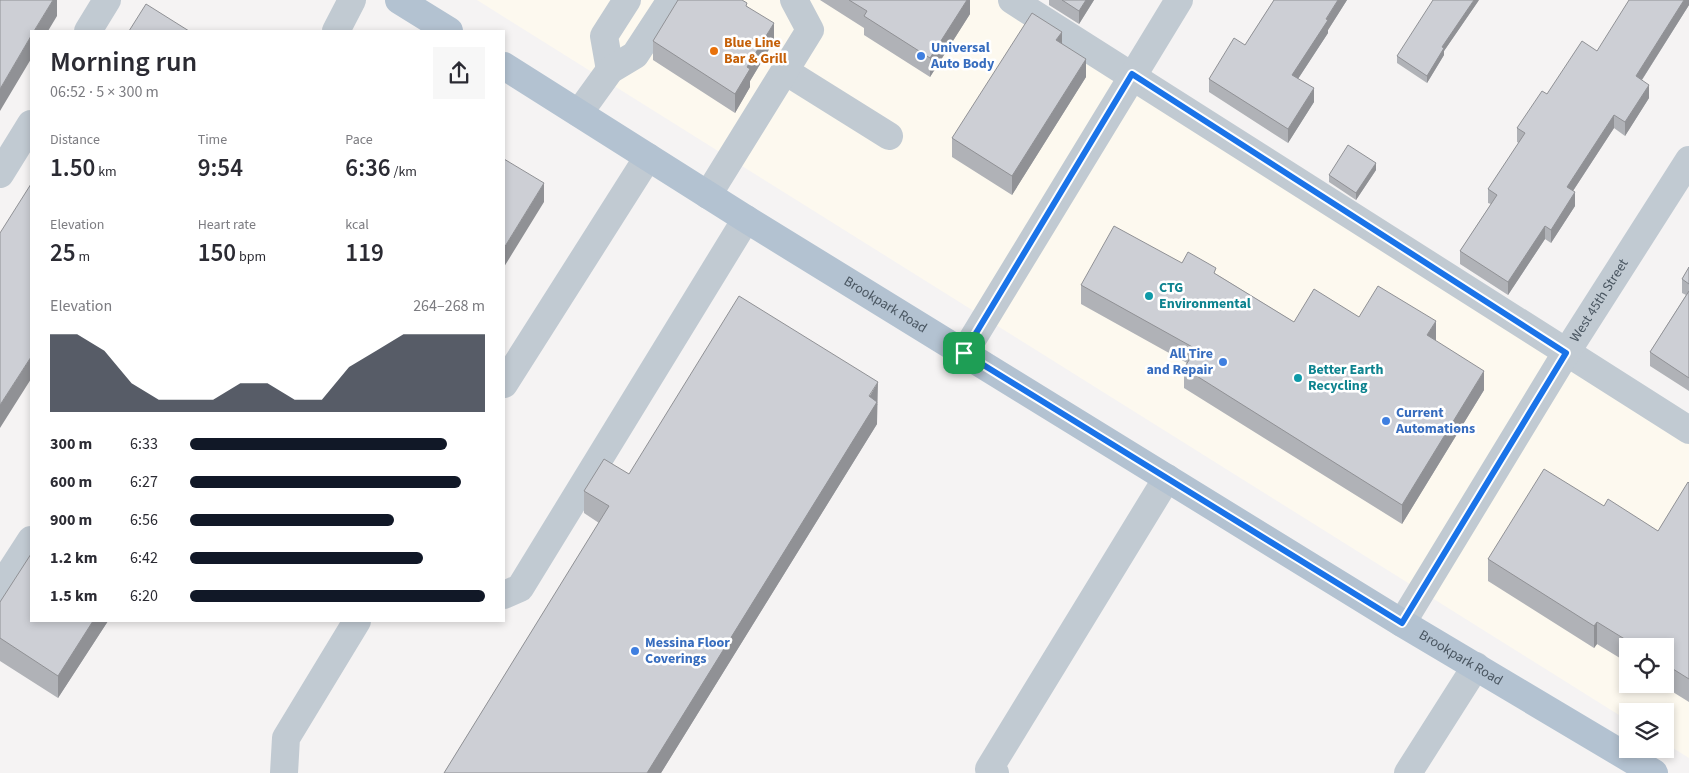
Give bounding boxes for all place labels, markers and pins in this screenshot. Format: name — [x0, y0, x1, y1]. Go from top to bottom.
place label: Blue Line Bar & Grill — [724, 33, 787, 69]
place label: Universal Auto Body — [930, 38, 995, 74]
marker: Blue Line Bar & Grill — [708, 45, 720, 57]
marker: Universal Auto Body — [915, 50, 927, 62]
place label: CTG Environmental — [1159, 278, 1251, 314]
marker: CTG Environmental — [1143, 290, 1155, 302]
pin — [943, 332, 985, 374]
place label: All Tire and Repair — [1146, 344, 1213, 380]
marker: All Tire and Repair — [1217, 356, 1229, 368]
place label: Better Earth Recycling — [1308, 360, 1383, 396]
marker: Better Earth Recycling — [1292, 372, 1304, 384]
place label: Current Automations — [1395, 403, 1475, 439]
marker: Current Automations — [1380, 415, 1392, 427]
place label: Messina Floor Coverings — [645, 633, 730, 669]
marker: Messina Floor Coverings — [629, 645, 641, 657]

